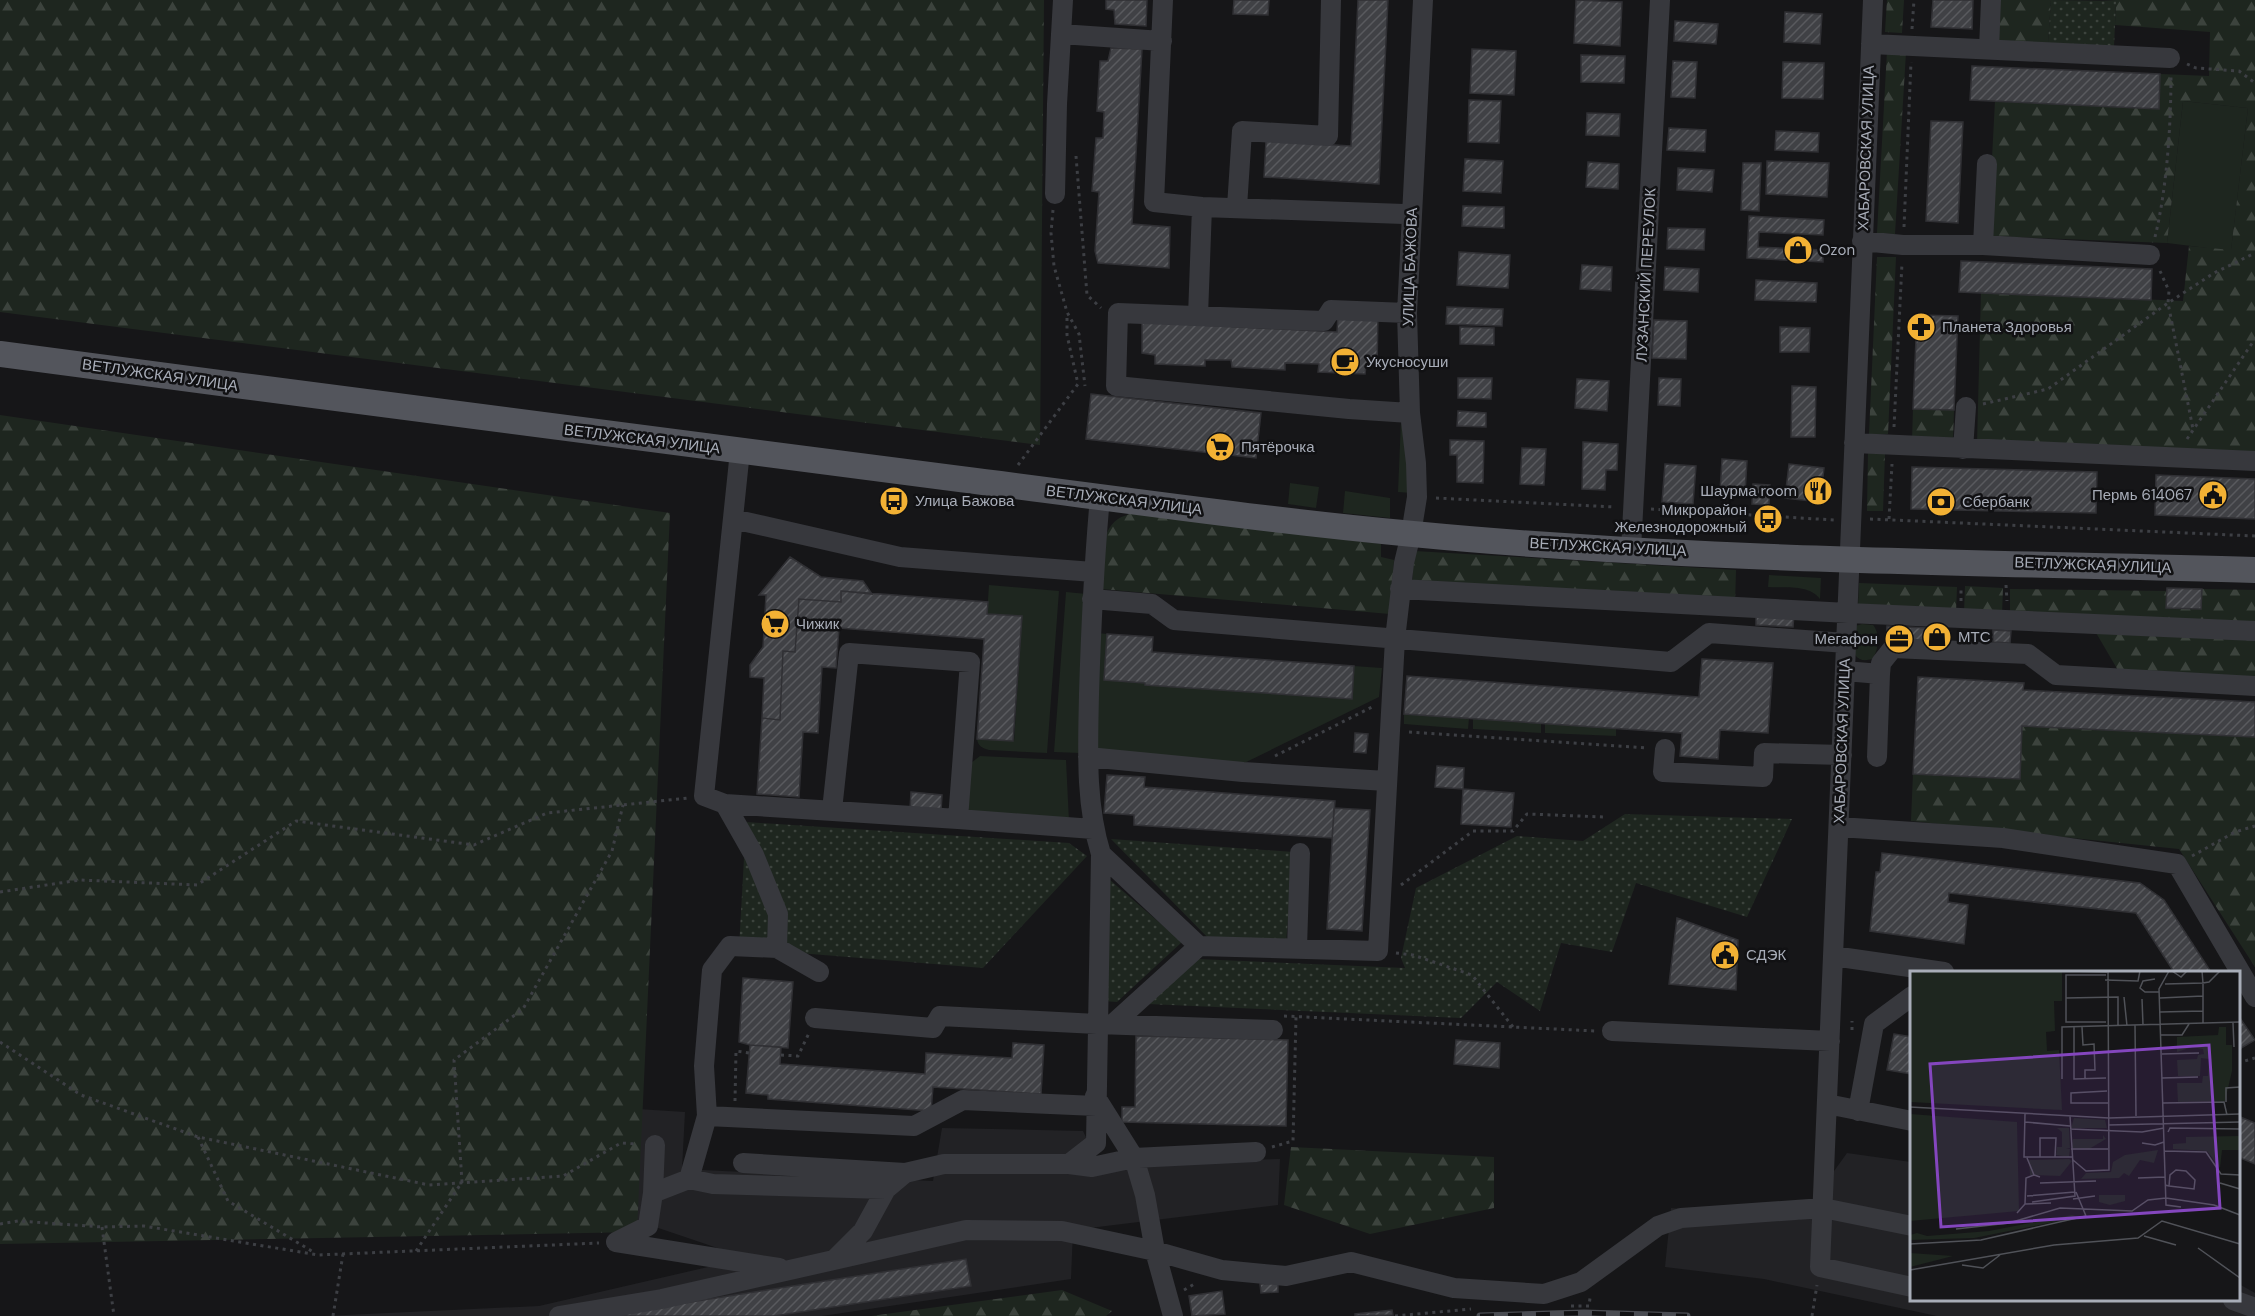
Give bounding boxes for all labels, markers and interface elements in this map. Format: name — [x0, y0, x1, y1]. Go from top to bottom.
street label: ХАБАРОВСКАЯ УЛИЦА — [1853, 65, 1879, 231]
street label: ЛУЗАНСКИЙ ПЕРЕУЛОК — [1631, 187, 1661, 362]
street label: УЛИЦА БАЖОВА — [1398, 207, 1422, 327]
shop icon: Ozon — [1782, 234, 1814, 266]
place label: Ozon — [1819, 240, 1855, 260]
pharmacy icon: Планета Здоровья — [1905, 311, 1937, 343]
place label: Планета Здоровья — [1942, 317, 2072, 337]
cafe icon: Укусносуши — [1329, 346, 1361, 378]
place label: Укусносуши — [1366, 352, 1448, 372]
street label: ВЕТЛУЖСКАЯ УЛИЦА — [81, 354, 239, 396]
street label: ВЕТЛУЖСКАЯ УЛИЦА — [563, 420, 721, 458]
supermarket icon: Пятёрочка — [1204, 431, 1236, 463]
place label: Пятёрочка — [1241, 437, 1315, 457]
restaurant icon: Шаурма room — [1802, 475, 1834, 507]
public building icon: Пермь 614067 — [2197, 479, 2229, 511]
street label: ВЕТЛУЖСКАЯ УЛИЦА — [1045, 481, 1203, 519]
place label: Шаурма room — [1700, 481, 1797, 501]
bus stop icon: Улица Бажова — [878, 485, 910, 517]
place label: Пермь 614067 — [2092, 485, 2192, 505]
bank icon: Сбербанк — [1925, 486, 1957, 518]
place label: Улица Бажова — [915, 491, 1015, 511]
place label: Сбербанк — [1962, 492, 2030, 512]
place label: Микрорайон Железнодорожный — [1614, 500, 1747, 537]
bus stop icon: Микрорайон Железнодорожный — [1752, 503, 1784, 535]
street label: ВЕТЛУЖСКАЯ УЛИЦА — [1529, 533, 1687, 561]
street label: ВЕТЛУЖСКАЯ УЛИЦА — [2014, 552, 2172, 578]
supermarket icon: Чижик — [759, 608, 791, 640]
place label: Чижик — [796, 614, 840, 634]
shop icon: МТС — [1921, 621, 1953, 653]
office icon: Мегафон — [1883, 623, 1915, 655]
place label: МТС — [1958, 627, 1991, 647]
place label: Мегафон — [1815, 629, 1878, 649]
street label: ХАБАРОВСКАЯ УЛИЦА — [1829, 658, 1855, 824]
public building icon: СДЭК — [1709, 939, 1741, 971]
place label: СДЭК — [1746, 945, 1786, 965]
inset map — [1910, 971, 2240, 1301]

